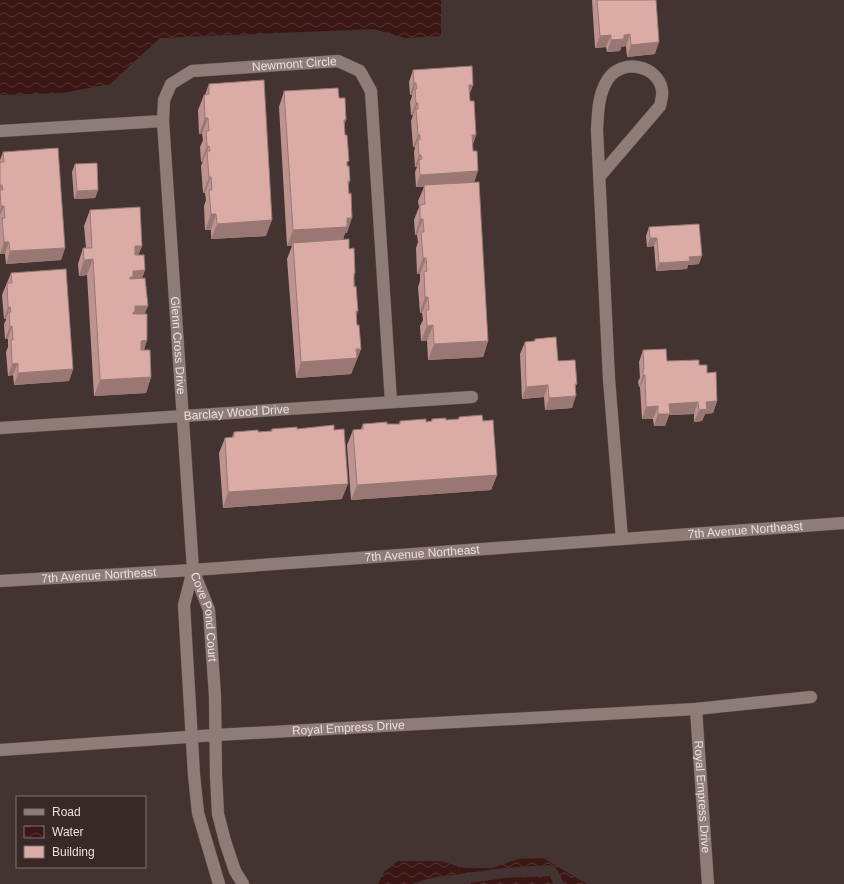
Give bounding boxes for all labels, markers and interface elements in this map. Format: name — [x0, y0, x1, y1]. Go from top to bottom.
street label: Newmont Circle — [251, 54, 337, 74]
street label: Glenn Cross Drive — [168, 296, 188, 395]
street label: Barclay Wood Drive — [183, 402, 290, 423]
street label: 7th Avenue Northeast — [687, 519, 804, 541]
street label: 7th Avenue Northeast — [364, 542, 481, 565]
street label: 7th Avenue Northeast — [41, 565, 157, 586]
street label: Cove Pond Court — [188, 570, 220, 663]
street label: Royal Empress Drive — [292, 718, 405, 738]
street label: Royal Empress Drive — [691, 740, 713, 854]
legend — [16, 796, 146, 868]
text: Road — [52, 805, 81, 819]
text: Water — [52, 825, 84, 839]
text: Building — [52, 845, 95, 859]

